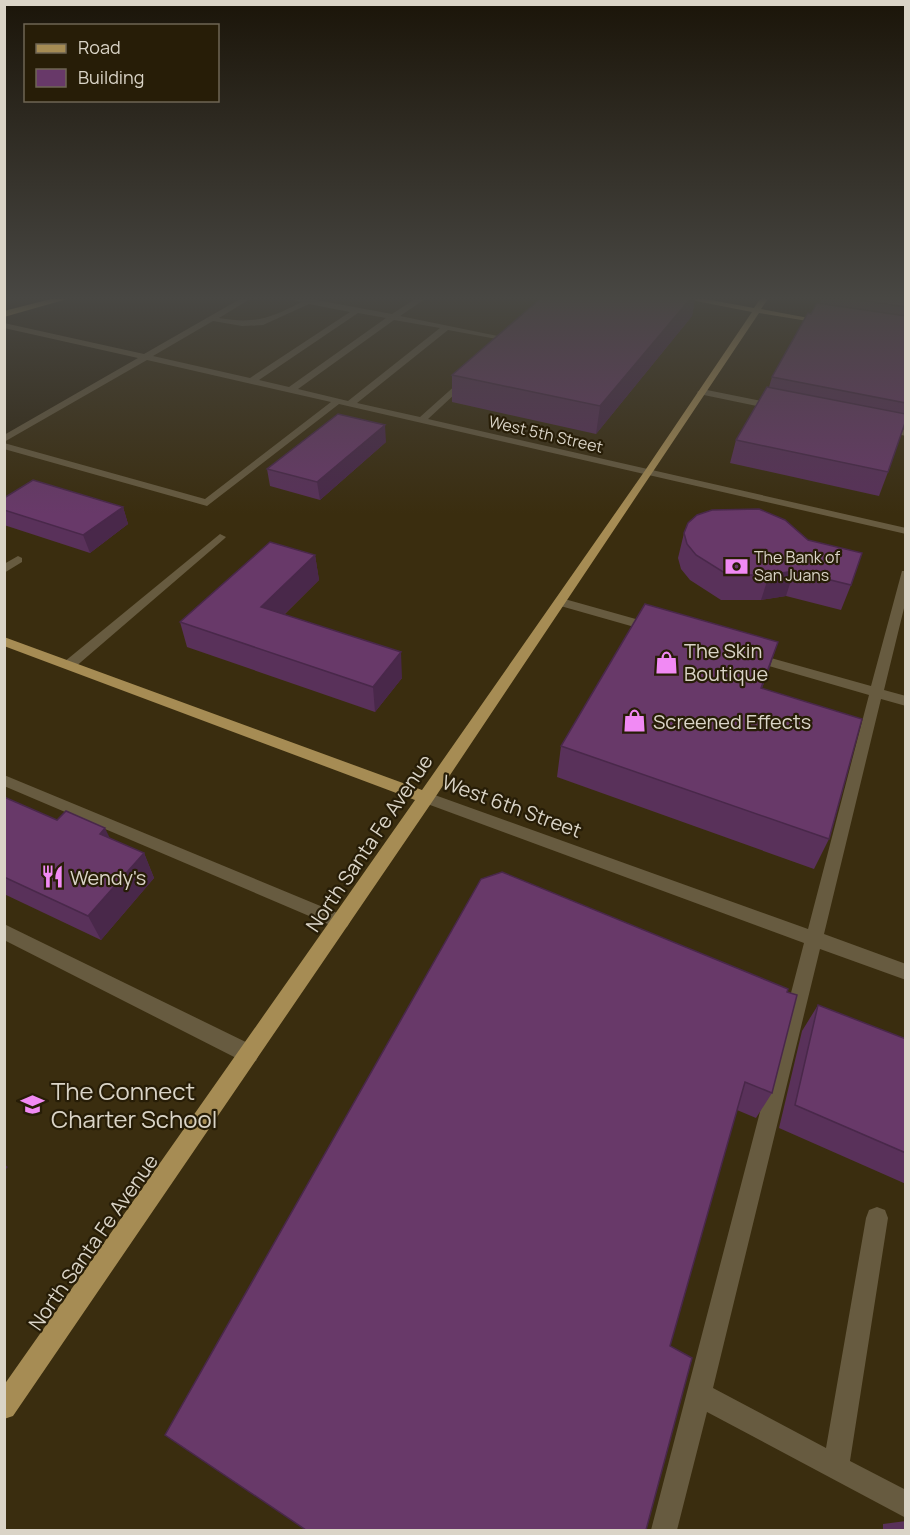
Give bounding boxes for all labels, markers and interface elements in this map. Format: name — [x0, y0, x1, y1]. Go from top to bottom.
legend — [24, 24, 219, 102]
text: Road — [78, 35, 121, 59]
text: Building — [78, 65, 144, 89]
street label: West 5th Street — [487, 410, 605, 458]
place label: The Bank of San Juans — [754, 546, 840, 586]
bank icon: The Bank of San Juans — [723, 553, 749, 579]
place label: The Skin Boutique — [684, 637, 768, 687]
shop icon: The Skin Boutique — [653, 649, 679, 675]
shop icon: Screened Effects — [622, 708, 648, 734]
place label: Screened Effects — [653, 708, 811, 735]
street label: North Santa Fe Avenue — [299, 749, 439, 937]
street label: West 6th Street — [438, 768, 586, 844]
restaurant icon: Wendy's — [39, 864, 65, 890]
place label: Wendy's — [70, 864, 146, 891]
place label: The Connect Charter School — [51, 1074, 217, 1135]
school or university icon: The Connect Charter School — [20, 1091, 46, 1117]
street label: North Santa Fe Avenue — [22, 1149, 164, 1335]

